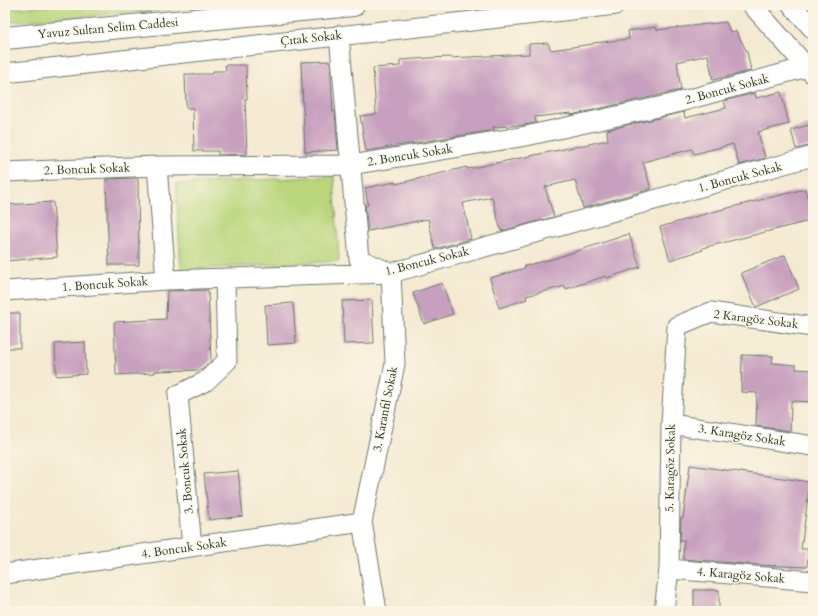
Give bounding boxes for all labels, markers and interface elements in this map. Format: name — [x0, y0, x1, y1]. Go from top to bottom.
street label: Yavuz Sultan Selim Caddesi — [37, 14, 180, 42]
street label: Çıtak Sokak — [279, 27, 343, 49]
street label: 2. Boncuk Sokak — [683, 70, 771, 108]
street label: 2. Boncuk Sokak — [366, 140, 454, 170]
street label: 1. Boncuk Sokak — [696, 158, 784, 196]
street label: 2. Boncuk Sokak — [44, 159, 131, 178]
street label: 1. Boncuk Sokak — [383, 243, 471, 279]
street label: 1. Boncuk Sokak — [61, 273, 149, 295]
street label: 2 Karagöz Sokak — [713, 306, 800, 332]
street label: 3. Karanfil Sokak — [369, 364, 401, 453]
street label: 3. Karagöz Sokak — [697, 420, 787, 450]
street label: 5. Karagöz Sokak — [661, 423, 679, 512]
street label: 3. Boncuk Sokak — [173, 427, 197, 515]
street label: 4. Boncuk Sokak — [140, 534, 228, 562]
street label: 4. Karagöz Sokak — [696, 563, 786, 587]

